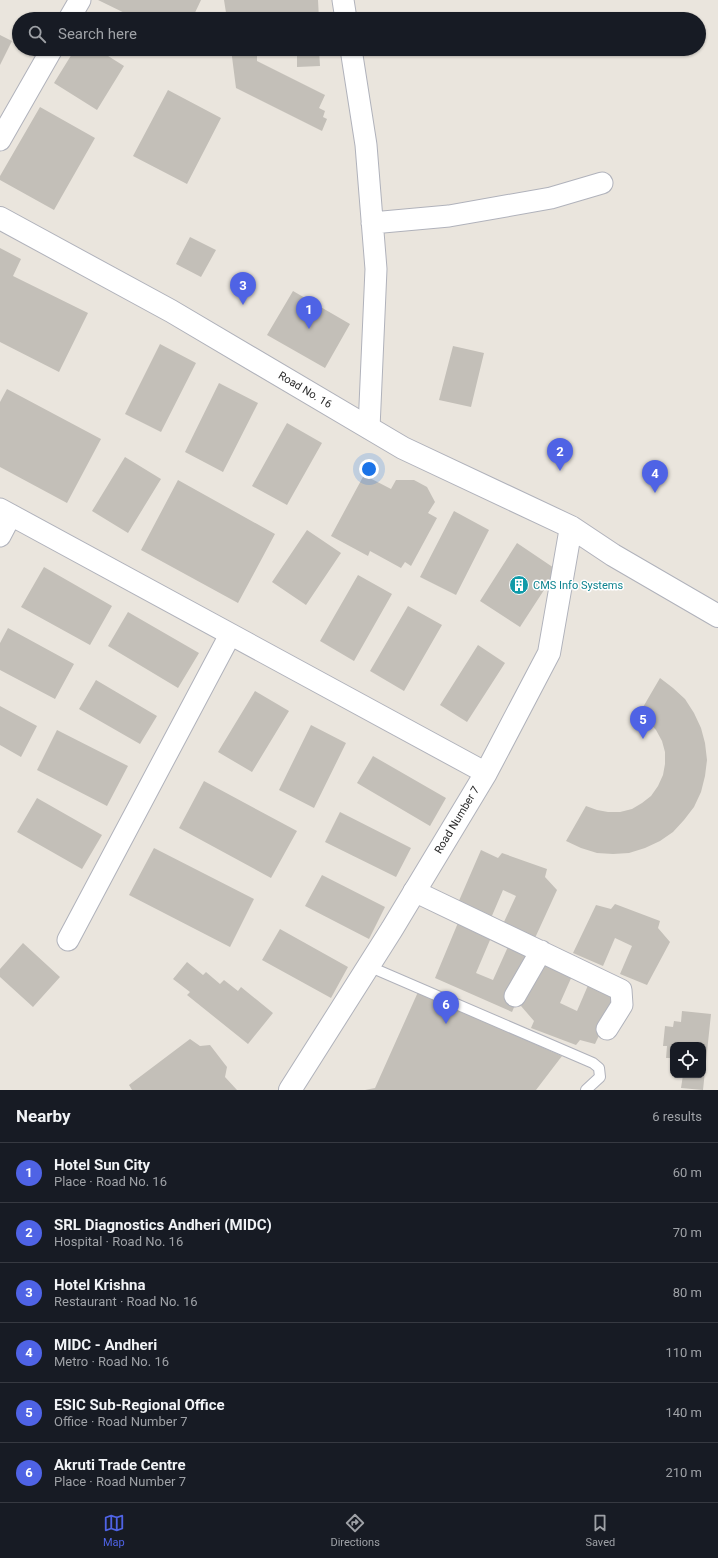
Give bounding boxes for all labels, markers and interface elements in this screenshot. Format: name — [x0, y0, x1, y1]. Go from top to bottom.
search box — [12, 12, 706, 56]
icon: search — [26, 23, 48, 45]
text: Search here — [58, 25, 137, 43]
pin: 3 — [230, 272, 256, 305]
pin: 1 — [296, 296, 322, 329]
street label: Road No. 16 — [276, 369, 334, 411]
pin: 2 — [547, 438, 573, 471]
your location — [359, 459, 379, 479]
pin: 4 — [642, 460, 668, 493]
building icon: CMS Info Systems — [508, 574, 530, 596]
place label: CMS Info Systems — [533, 579, 623, 592]
pin: 5 — [630, 706, 656, 739]
street label: Road Number 7 — [432, 784, 482, 856]
pin: 6 — [433, 991, 459, 1024]
map controls — [670, 1042, 706, 1078]
button: locate — [670, 1042, 706, 1078]
text: Nearby — [16, 1106, 71, 1126]
text: 6 results — [652, 1109, 702, 1124]
text: Hotel Sun City — [54, 1156, 150, 1174]
text: 1 — [25, 1165, 33, 1180]
text: 60 m — [673, 1165, 702, 1180]
text: Place · Road No. 16 — [54, 1174, 167, 1189]
text: SRL Diagnostics Andheri (MIDC) — [54, 1216, 272, 1234]
text: 2 — [25, 1225, 33, 1240]
text: 70 m — [673, 1225, 702, 1240]
text: Hospital · Road No. 16 — [54, 1234, 183, 1249]
text: Hotel Krishna — [54, 1276, 145, 1294]
text: 3 — [25, 1285, 33, 1300]
text: 80 m — [673, 1285, 702, 1300]
text: Restaurant · Road No. 16 — [54, 1294, 198, 1309]
text: MIDC - Andheri — [54, 1336, 157, 1354]
text: 4 — [25, 1345, 33, 1360]
text: 110 m — [665, 1345, 702, 1360]
text: Metro · Road No. 16 — [54, 1354, 169, 1369]
text: ESIC Sub-Regional Office — [54, 1396, 225, 1414]
text: 5 — [25, 1405, 33, 1420]
text: 140 m — [665, 1405, 702, 1420]
text: Office · Road Number 7 — [54, 1414, 188, 1429]
text: Akruti Trade Centre — [54, 1456, 186, 1474]
text: 6 — [25, 1465, 33, 1480]
text: 210 m — [665, 1465, 702, 1480]
text: Place · Road Number 7 — [54, 1474, 186, 1489]
tab: Map — [103, 1512, 125, 1549]
tab: Directions — [330, 1512, 380, 1549]
tab: Saved — [585, 1512, 615, 1549]

